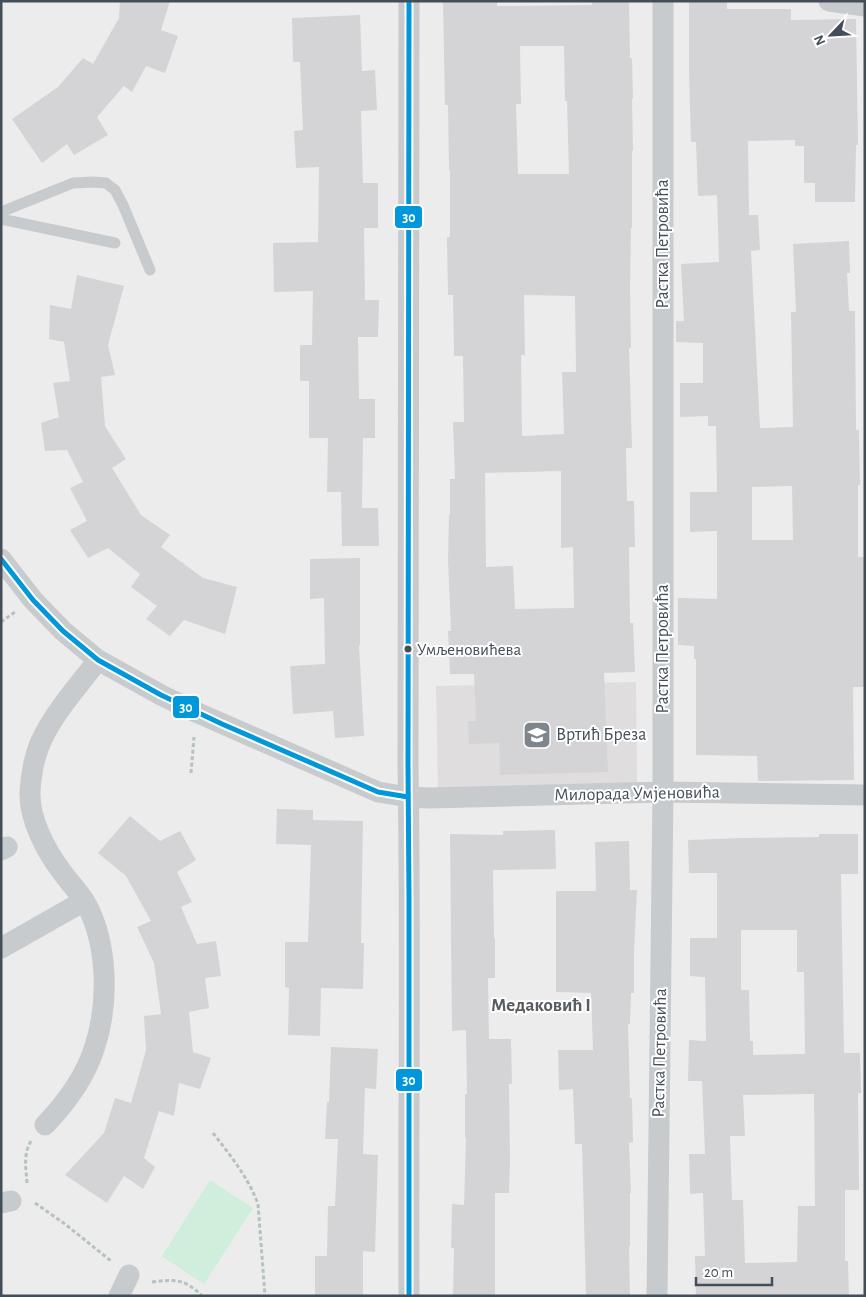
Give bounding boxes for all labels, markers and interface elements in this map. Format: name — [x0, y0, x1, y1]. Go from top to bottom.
north arrow — [806, 10, 856, 60]
text: N — [812, 33, 829, 47]
street label: Растка Петровића — [654, 179, 672, 309]
line badge: 30 — [394, 205, 423, 229]
text: 30 — [402, 211, 416, 225]
street label: Растка Петровића — [654, 584, 672, 714]
place label: Умљеновићева — [417, 641, 521, 658]
marker: Умљеновићева — [403, 644, 413, 654]
line badge: 30 — [172, 695, 200, 719]
text: 30 — [179, 701, 193, 715]
school or university icon: Вртић Бреза — [522, 720, 552, 750]
place label: Вртић Бреза — [556, 726, 646, 744]
street label: Милорада Умјеновића — [554, 784, 720, 804]
street label: Растка Петровића — [650, 988, 670, 1118]
district label: Медаковић I — [491, 996, 591, 1015]
line badge: 30 — [395, 1068, 423, 1092]
text: 30 — [402, 1074, 416, 1088]
scale bar — [696, 1254, 772, 1286]
text: 20 m — [704, 1265, 733, 1280]

